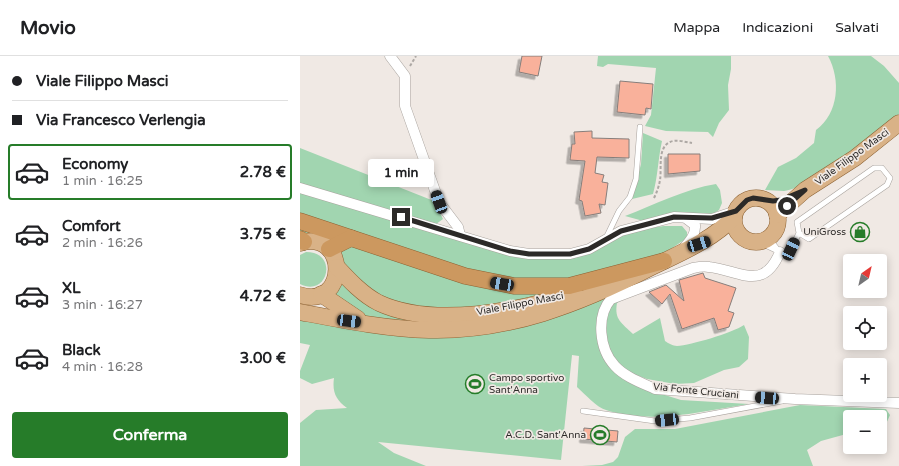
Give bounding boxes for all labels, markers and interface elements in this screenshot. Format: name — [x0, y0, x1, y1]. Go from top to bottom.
text: Movio — [20, 17, 76, 39]
text: Mappa — [673, 19, 720, 36]
text: Indicazioni — [742, 19, 813, 36]
text: Salvati — [835, 19, 879, 36]
text: Viale Filippo Masci — [36, 72, 169, 90]
text: Via Francesco Verlengia — [36, 111, 206, 129]
street label: Viale Filippo Masci — [813, 126, 891, 188]
icon: car — [14, 154, 50, 190]
text: Economy — [62, 155, 128, 173]
callout: 1 min — [368, 159, 434, 187]
text: 2.78 € — [240, 163, 286, 181]
text: 1 min — [384, 165, 418, 181]
text: 1 min · 16:25 — [62, 173, 143, 189]
car — [429, 189, 449, 215]
route start — [778, 197, 796, 215]
route end — [392, 208, 410, 226]
icon: car — [14, 216, 50, 252]
text: Comfort — [62, 217, 121, 235]
shop icon: UniGross — [849, 221, 871, 243]
text: 3.75 € — [240, 225, 286, 243]
place label: UniGross — [803, 226, 846, 238]
text: 2 min · 16:26 — [62, 235, 143, 251]
car — [686, 235, 712, 253]
car — [780, 236, 802, 262]
north arrow — [843, 254, 887, 298]
map controls — [843, 254, 887, 454]
car — [489, 276, 515, 292]
icon: car — [14, 278, 50, 314]
text: XL — [62, 279, 81, 297]
text: 4.72 € — [240, 287, 286, 305]
street label: Viale Filippo Masci — [475, 290, 565, 318]
text: 3 min · 16:27 — [62, 297, 143, 313]
button: locate — [843, 306, 887, 350]
car — [336, 314, 362, 328]
icon: car — [14, 340, 50, 376]
text: Black — [62, 341, 101, 359]
text: 3.00 € — [240, 349, 286, 367]
button: + — [843, 358, 887, 402]
text: 4 min · 16:28 — [62, 359, 143, 375]
place label: Campo sportivo Sant'Anna — [489, 372, 564, 396]
sports icon: Campo sportivo Sant'Anna — [464, 373, 486, 395]
street label: Via Fonte Cruciani — [653, 381, 739, 401]
car — [755, 391, 779, 405]
button: − — [843, 410, 887, 454]
button: Conferma — [12, 412, 288, 458]
car — [654, 413, 680, 427]
sports icon: A.C.D. Sant'Anna — [589, 424, 611, 446]
place label: A.C.D. Sant'Anna — [505, 429, 586, 441]

